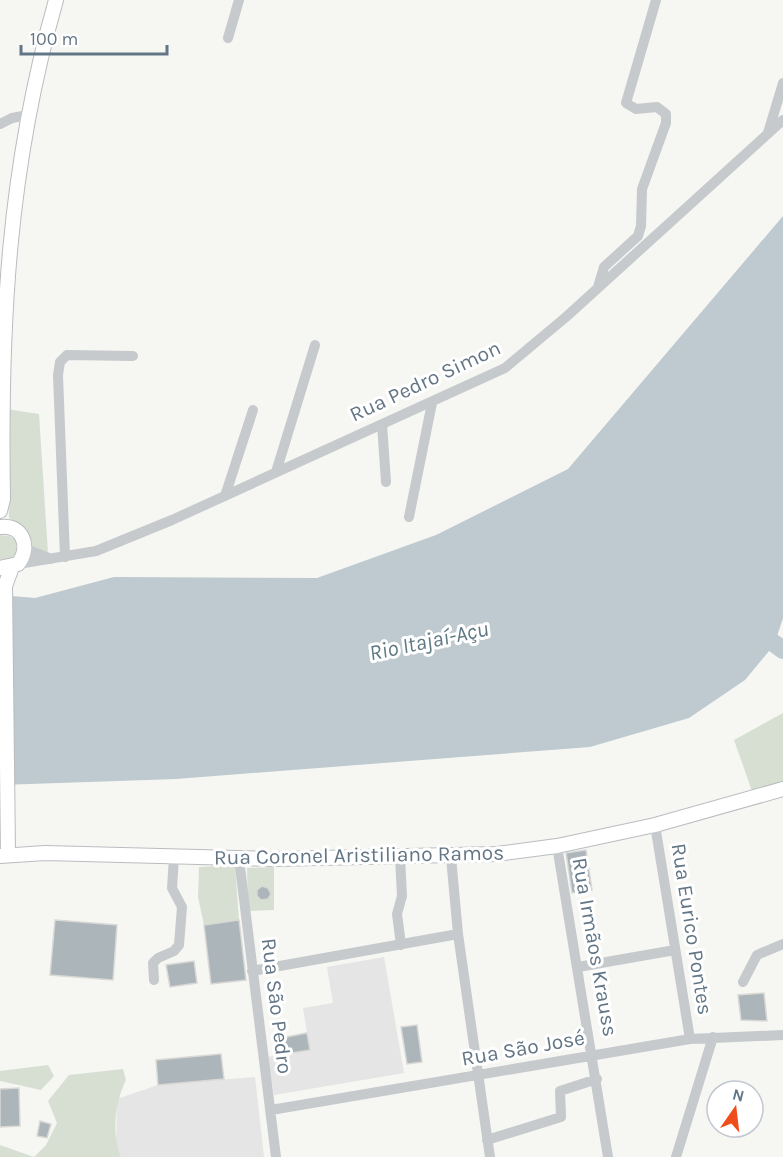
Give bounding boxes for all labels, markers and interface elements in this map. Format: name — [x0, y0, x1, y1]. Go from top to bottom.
scale bar — [21, 18, 166, 56]
text: 100 m — [30, 28, 78, 50]
street label: Rua Pedro Simon — [346, 336, 504, 426]
water label: Rio Itajaí-Açu — [367, 616, 491, 666]
street label: Rua Coronel Aristiliano Ramos — [214, 840, 504, 870]
street label: Rua Eurico Pontes — [667, 842, 717, 1016]
street label: Rua Irmãos Krauss — [567, 856, 623, 1038]
street label: Rua São Pedro — [257, 937, 297, 1075]
street label: Rua São José — [460, 1025, 586, 1071]
north arrow — [705, 1079, 765, 1139]
text: N — [731, 1084, 746, 1106]

